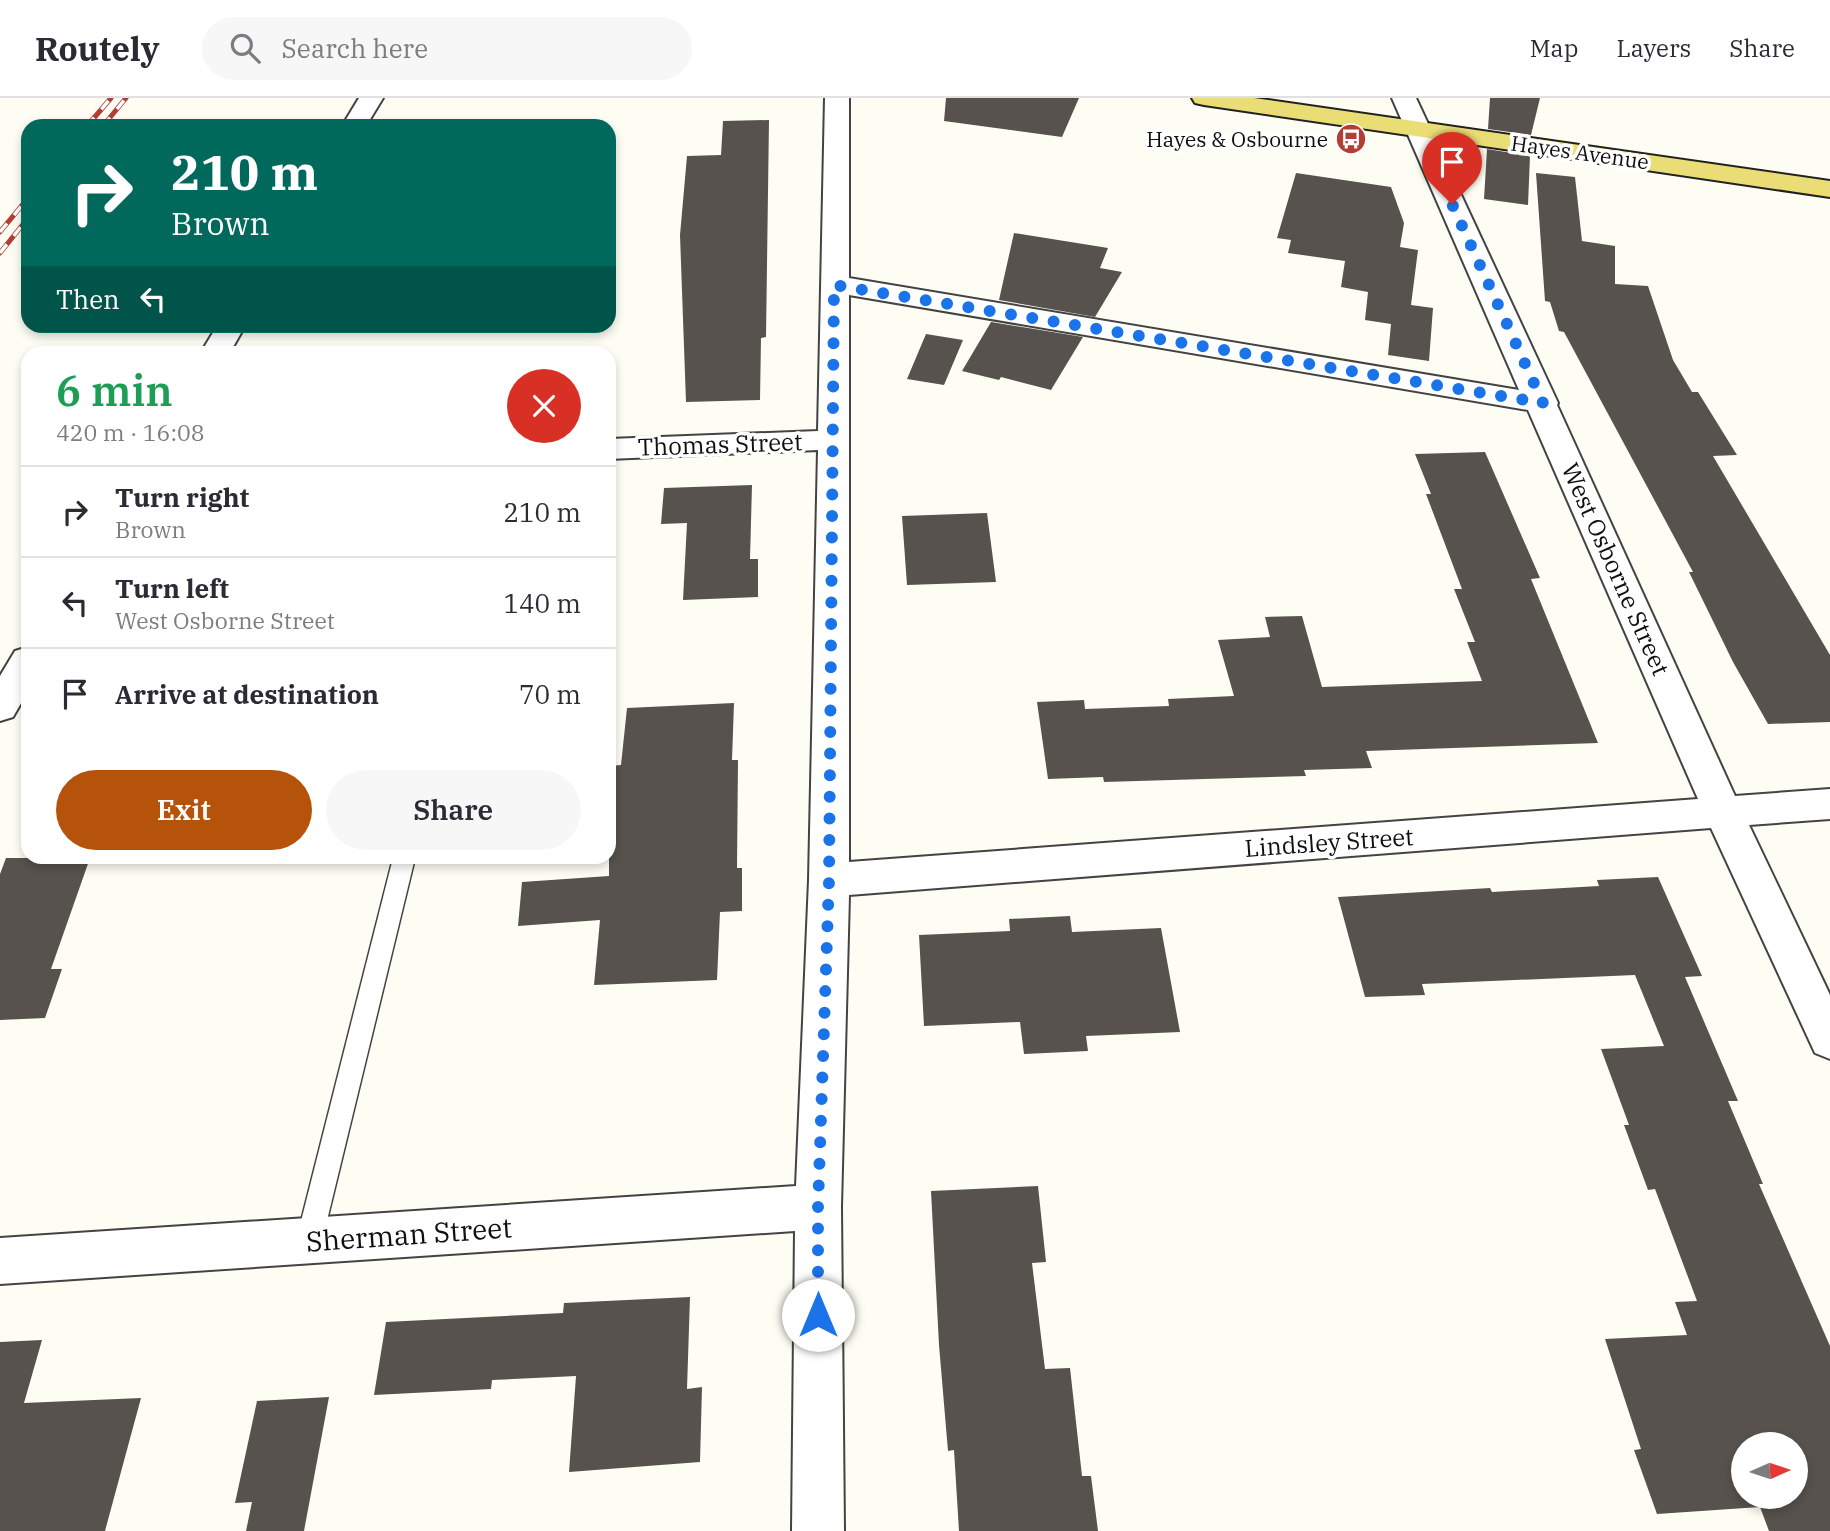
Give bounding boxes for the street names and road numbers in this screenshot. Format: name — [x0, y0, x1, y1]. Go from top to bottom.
street label: Hayes Avenue — [1509, 128, 1651, 176]
street label: Thomas Street — [637, 425, 803, 463]
street label: West Osborne Street — [1555, 458, 1677, 680]
street label: Lindsley Street — [1243, 820, 1415, 864]
street label: Sherman Street — [305, 1208, 513, 1260]

